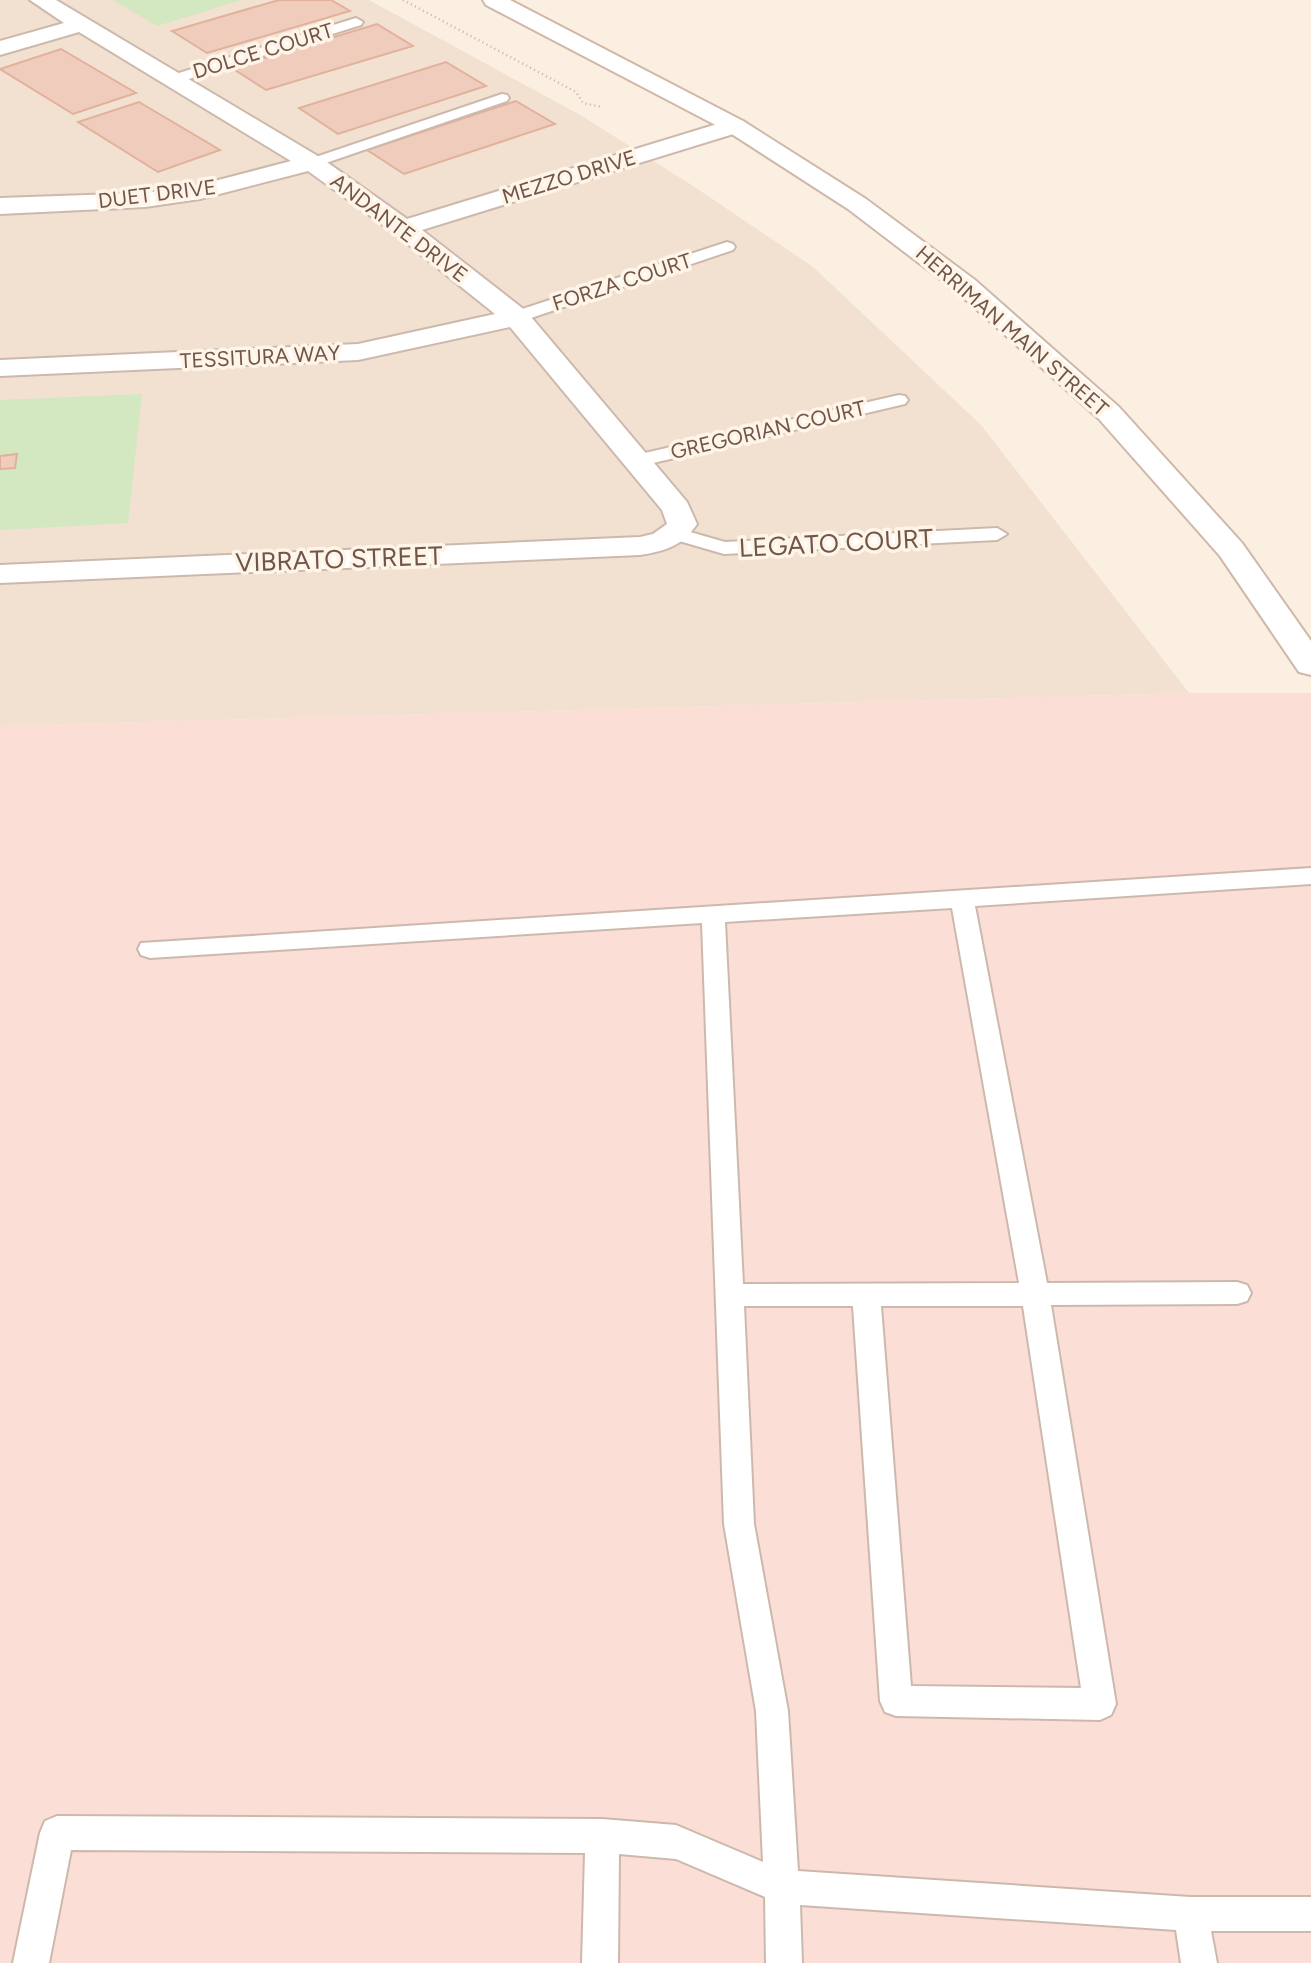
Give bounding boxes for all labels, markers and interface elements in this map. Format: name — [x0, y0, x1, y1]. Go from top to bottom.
street label: DOLCE COURT — [190, 17, 336, 84]
street label: MEZZO DRIVE — [499, 144, 639, 209]
street label: ANDANTE DRIVE — [326, 168, 473, 287]
street label: DUET DRIVE — [96, 174, 217, 213]
street label: HERRIMAN MAIN STREET — [911, 240, 1114, 421]
street label: FORZA COURT — [549, 247, 695, 316]
street label: TESSITURA WAY — [179, 340, 341, 373]
street label: GREGORIAN COURT — [668, 395, 868, 464]
street label: LEGATO COURT — [738, 522, 935, 564]
street label: VIBRATO STREET — [235, 539, 444, 579]

